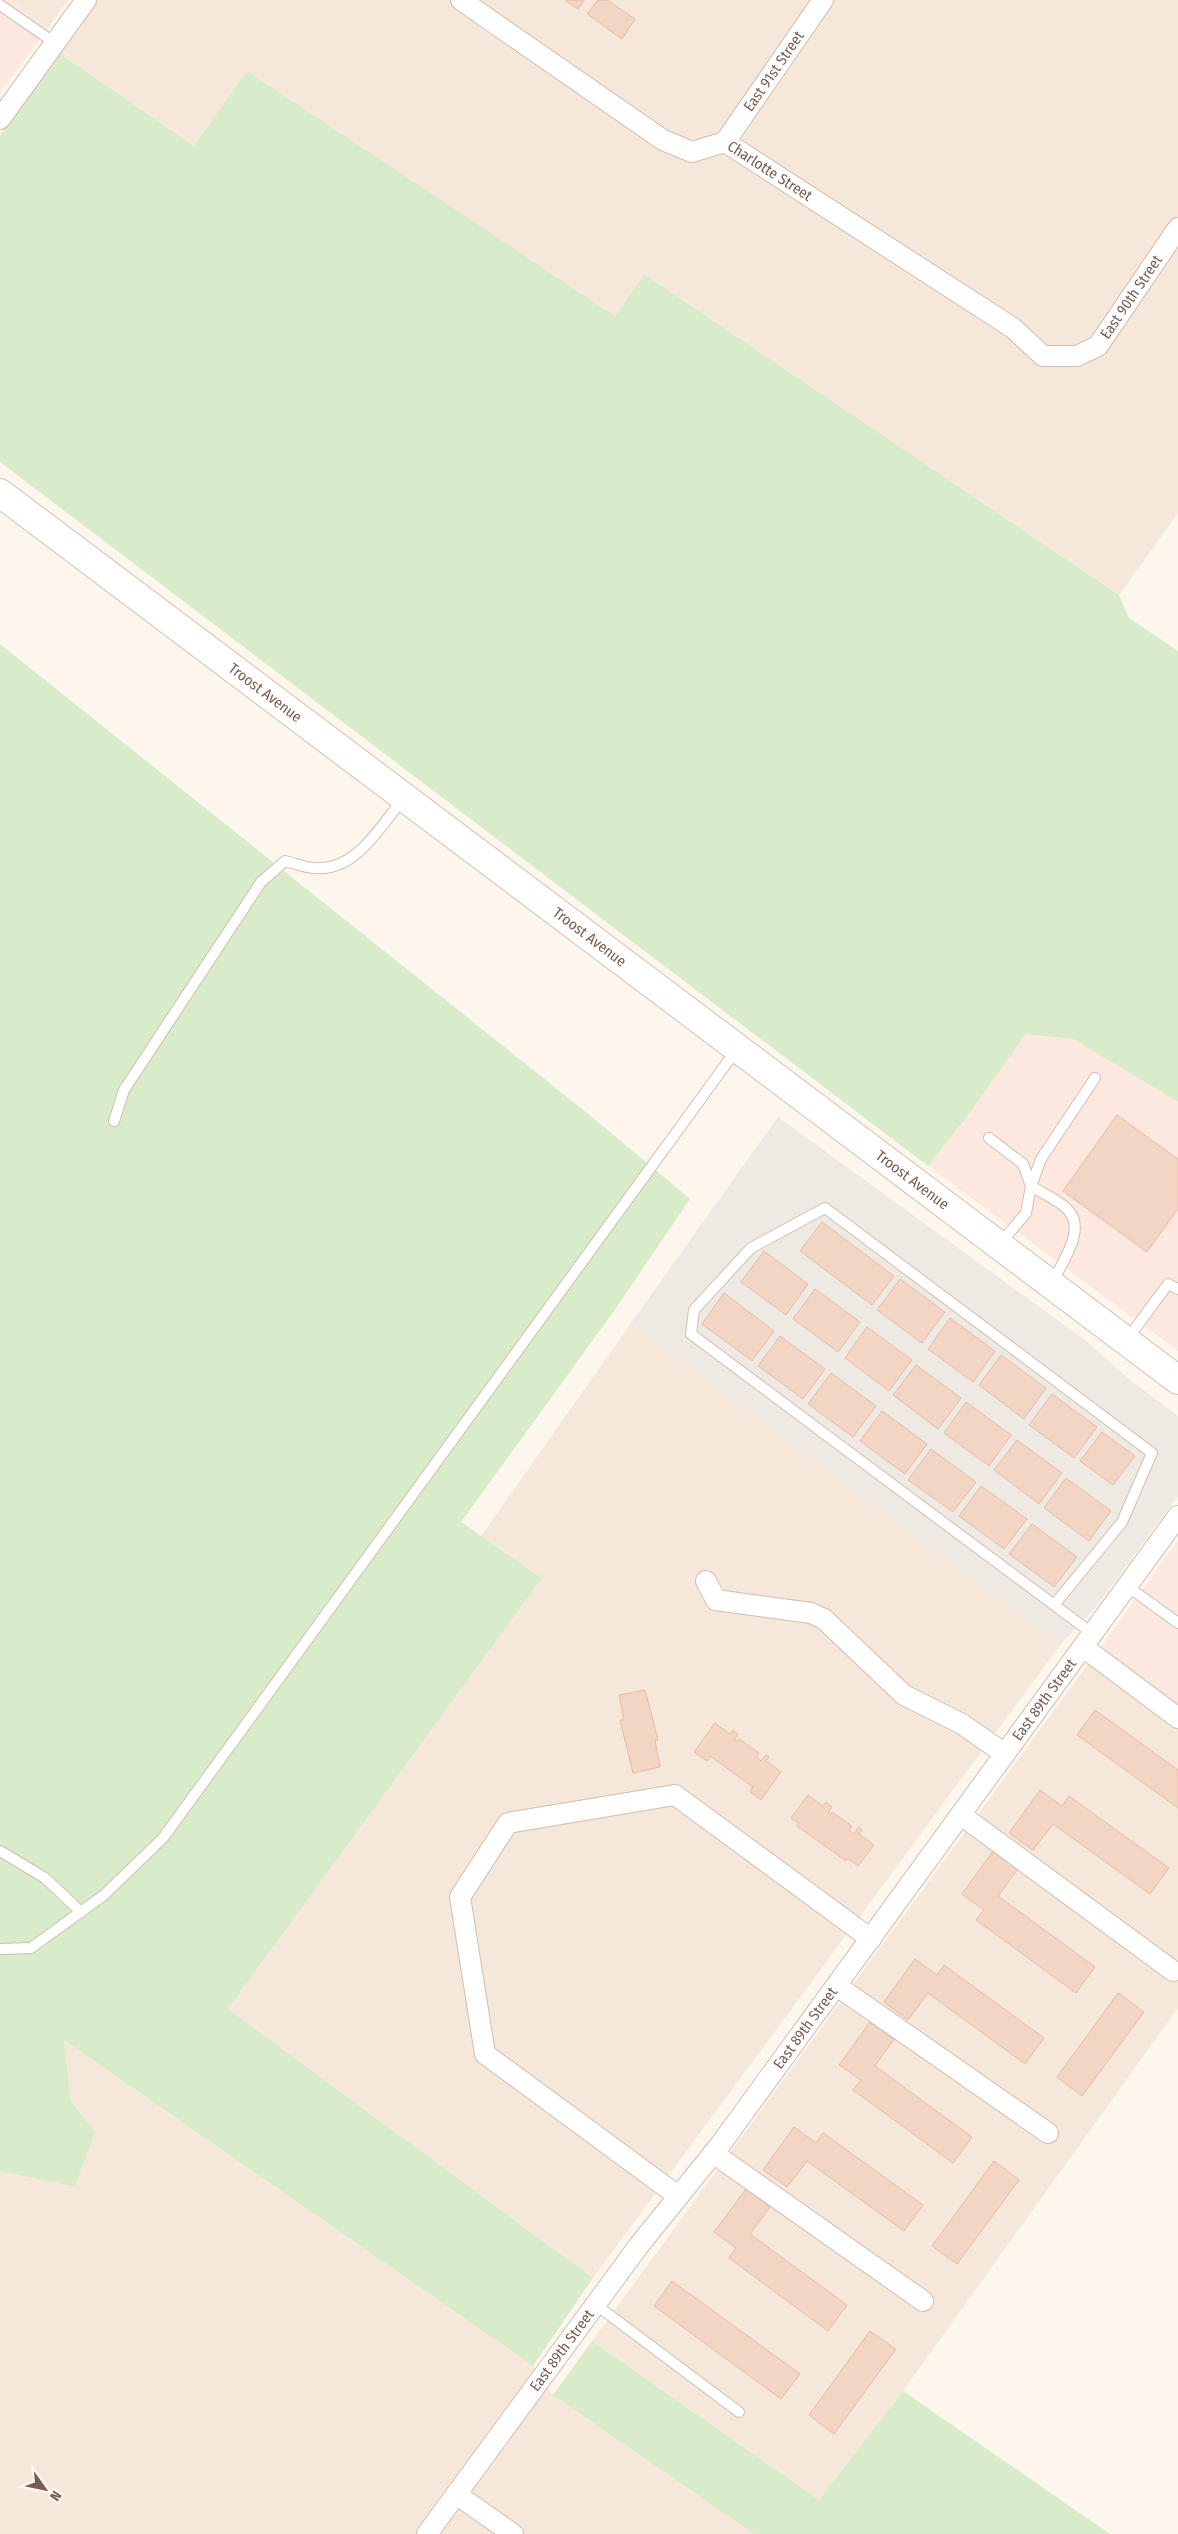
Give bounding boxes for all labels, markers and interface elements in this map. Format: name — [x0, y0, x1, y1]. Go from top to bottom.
street label: East 91st Street — [740, 27, 808, 115]
street label: Charlotte Street — [724, 137, 816, 205]
street label: East 90th Street — [1096, 252, 1166, 342]
street label: Troost Avenue — [225, 659, 305, 726]
street label: Troost Avenue — [549, 904, 630, 970]
street label: Troost Avenue — [872, 1147, 952, 1213]
street label: East 89th Street — [1009, 1655, 1080, 1744]
street label: East 89th Street — [770, 1983, 841, 2072]
street label: East 89th Street — [526, 2306, 598, 2395]
north arrow — [20, 2464, 70, 2514]
text: N — [46, 2488, 65, 2504]

